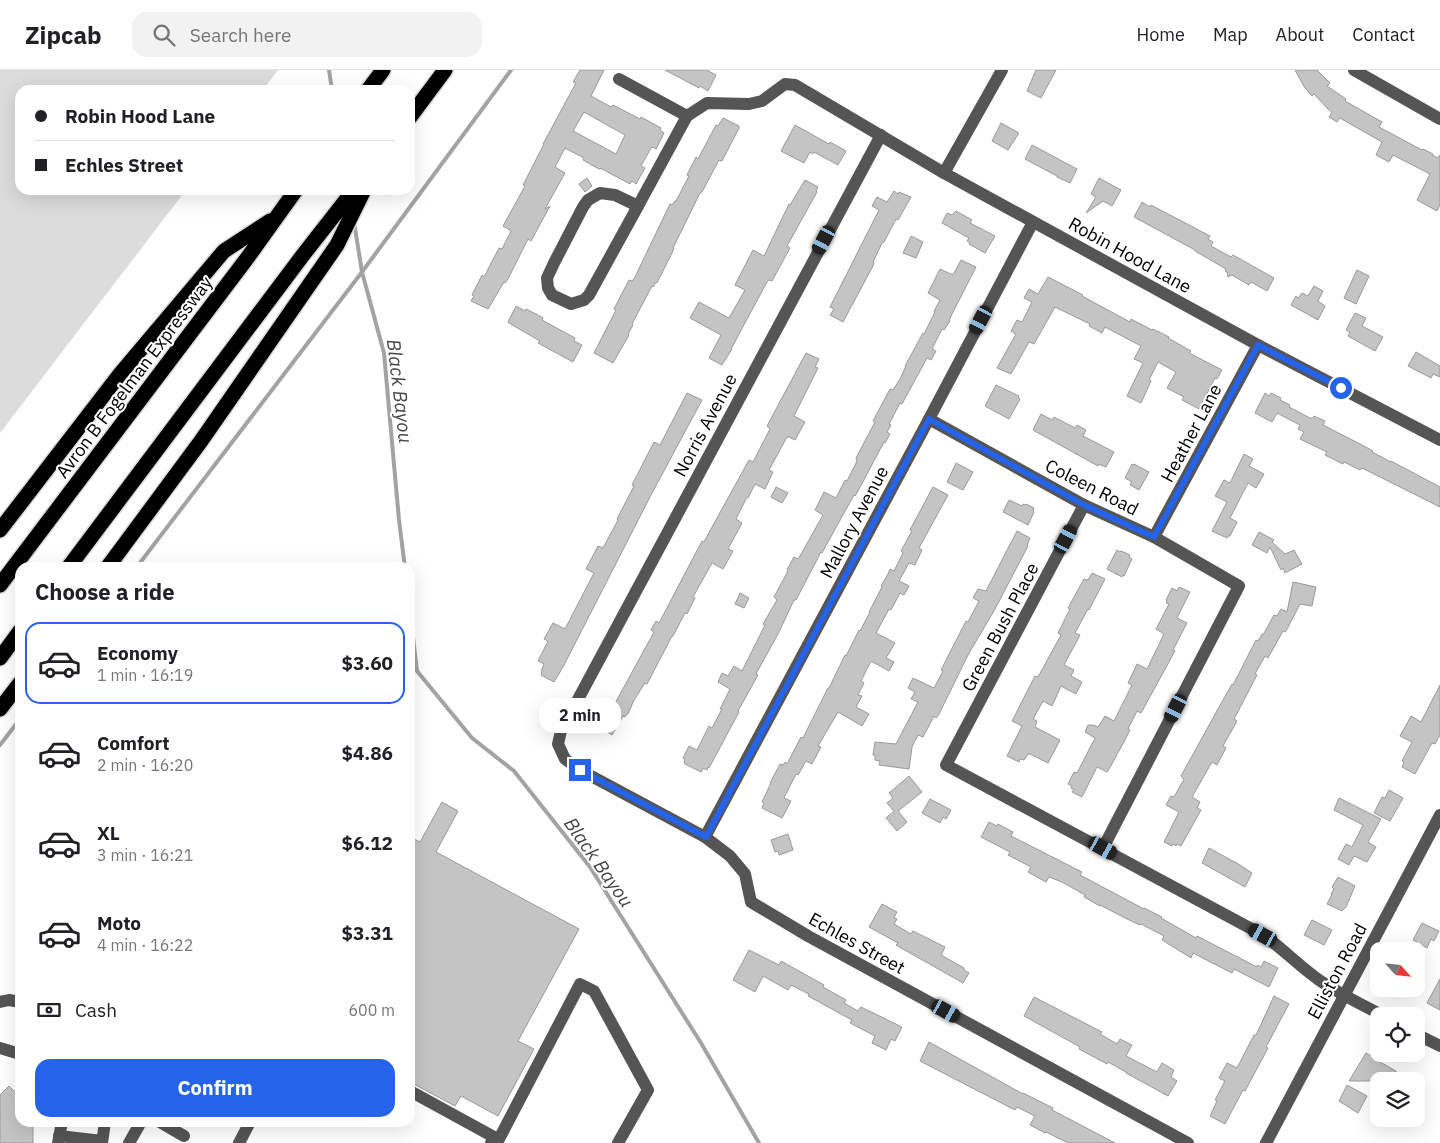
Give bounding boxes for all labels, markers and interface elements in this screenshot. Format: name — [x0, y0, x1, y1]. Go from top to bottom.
search box — [132, 12, 482, 57]
text: Zipcab — [25, 19, 102, 51]
icon: search — [150, 21, 178, 49]
text: Search here — [190, 23, 292, 47]
text: Home — [1137, 23, 1185, 46]
text: Map — [1213, 23, 1248, 46]
text: About — [1276, 23, 1324, 46]
text: Contact — [1352, 23, 1415, 46]
text: Robin Hood Lane — [65, 104, 215, 128]
text: Echles Street — [65, 153, 183, 177]
street label: Robin Hood Lane — [1064, 212, 1196, 298]
car — [810, 223, 837, 257]
street label: Avron B Fogelman Expressway — [51, 272, 217, 482]
car — [967, 303, 994, 337]
water label: Black Bayou — [382, 338, 418, 444]
street label: Norris Avenue — [668, 369, 742, 481]
route start — [1330, 377, 1352, 399]
street label: Heather Lane — [1155, 380, 1227, 486]
street label: Coleen Road — [1041, 454, 1143, 520]
street label: Mallory Avenue — [815, 462, 893, 582]
car — [1052, 522, 1079, 556]
street label: Green Bush Place — [956, 558, 1044, 695]
text: Choose a ride — [35, 577, 175, 606]
icon: car — [37, 641, 82, 686]
text: Economy — [97, 641, 178, 665]
text: $3.60 — [341, 651, 393, 675]
text: 1 min · 16:19 — [97, 665, 193, 685]
car — [1162, 691, 1189, 725]
callout: 2 min — [539, 698, 621, 732]
text: 2 min — [559, 705, 601, 725]
icon: car — [37, 731, 82, 776]
text: Comfort — [97, 731, 170, 755]
text: $4.86 — [341, 741, 393, 765]
text: 2 min · 16:20 — [97, 755, 193, 775]
route end — [569, 759, 591, 781]
water label: Black Bayou — [559, 812, 639, 912]
icon: car — [37, 821, 82, 866]
text: XL — [97, 821, 120, 845]
text: $6.12 — [341, 831, 393, 855]
car — [1086, 834, 1119, 862]
text: 3 min · 16:21 — [97, 845, 193, 865]
street label: Echles Street — [805, 907, 909, 979]
icon: car — [37, 911, 82, 956]
text: Moto — [97, 911, 141, 935]
street label: Elliston Road — [1302, 919, 1372, 1023]
text: $3.31 — [341, 921, 393, 945]
car — [1246, 921, 1279, 949]
text: 4 min · 16:22 — [97, 935, 193, 955]
north arrow — [1370, 942, 1425, 998]
map controls — [1370, 942, 1425, 1127]
icon: cash — [35, 996, 63, 1024]
car — [929, 997, 962, 1025]
text: Cash — [75, 998, 117, 1022]
text: 600 m — [348, 1000, 395, 1020]
button: locate — [1370, 1007, 1425, 1062]
button: Confirm — [35, 1059, 395, 1117]
button: layers — [1370, 1072, 1425, 1127]

